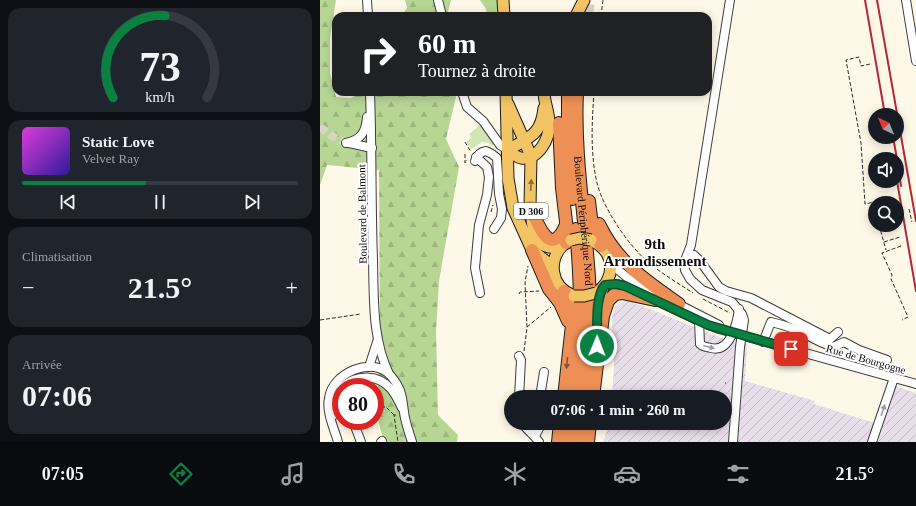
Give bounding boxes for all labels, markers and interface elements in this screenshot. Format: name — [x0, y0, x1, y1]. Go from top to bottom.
icon: right — [352, 28, 404, 80]
text: 60 m — [418, 28, 476, 59]
text: 73 — [139, 44, 181, 90]
text: Tournez à droite — [418, 61, 536, 81]
text: km/h — [145, 89, 175, 105]
north arrow — [868, 108, 904, 144]
map controls — [868, 108, 904, 232]
text: Static Love — [82, 134, 154, 150]
text: Velvet Ray — [82, 151, 139, 166]
button: sound — [868, 152, 904, 188]
street label: Boulevard Périphérique Nord — [572, 155, 595, 286]
street label: Boulevard de Balmont — [355, 164, 369, 264]
one-way arrow — [527, 179, 534, 191]
icon: previous — [57, 191, 79, 213]
icon: pause — [149, 191, 171, 213]
icon: next — [241, 191, 263, 213]
button: search — [868, 196, 904, 232]
road number: D 306 — [514, 203, 548, 219]
district label: 9th Arrondissement — [603, 236, 707, 269]
text: Climatisation — [22, 249, 92, 264]
text: 21.5° — [128, 271, 192, 304]
text: − — [22, 275, 34, 300]
text: + — [286, 275, 298, 300]
position arrow — [576, 325, 618, 367]
pin — [774, 332, 808, 366]
icon: arrive — [780, 338, 802, 360]
street label: Rue de Bourgogne — [825, 342, 907, 376]
one-way arrow — [702, 345, 715, 351]
text: Arrivée — [22, 357, 62, 372]
one-way arrow — [564, 357, 571, 369]
speed limit sign: 80 — [332, 378, 384, 430]
text: 07:06 — [22, 379, 92, 412]
text: 07:06 · 1 min · 260 m — [551, 402, 686, 418]
one-way arrow — [881, 404, 887, 416]
icon: directions — [167, 460, 195, 488]
icon: music — [279, 460, 307, 488]
icon: phone — [390, 460, 418, 488]
icon: climate — [501, 460, 529, 488]
icon: car — [613, 460, 641, 488]
icon: filters — [724, 460, 752, 488]
text: 07:05 — [42, 464, 84, 484]
text: 21.5° — [836, 464, 874, 484]

